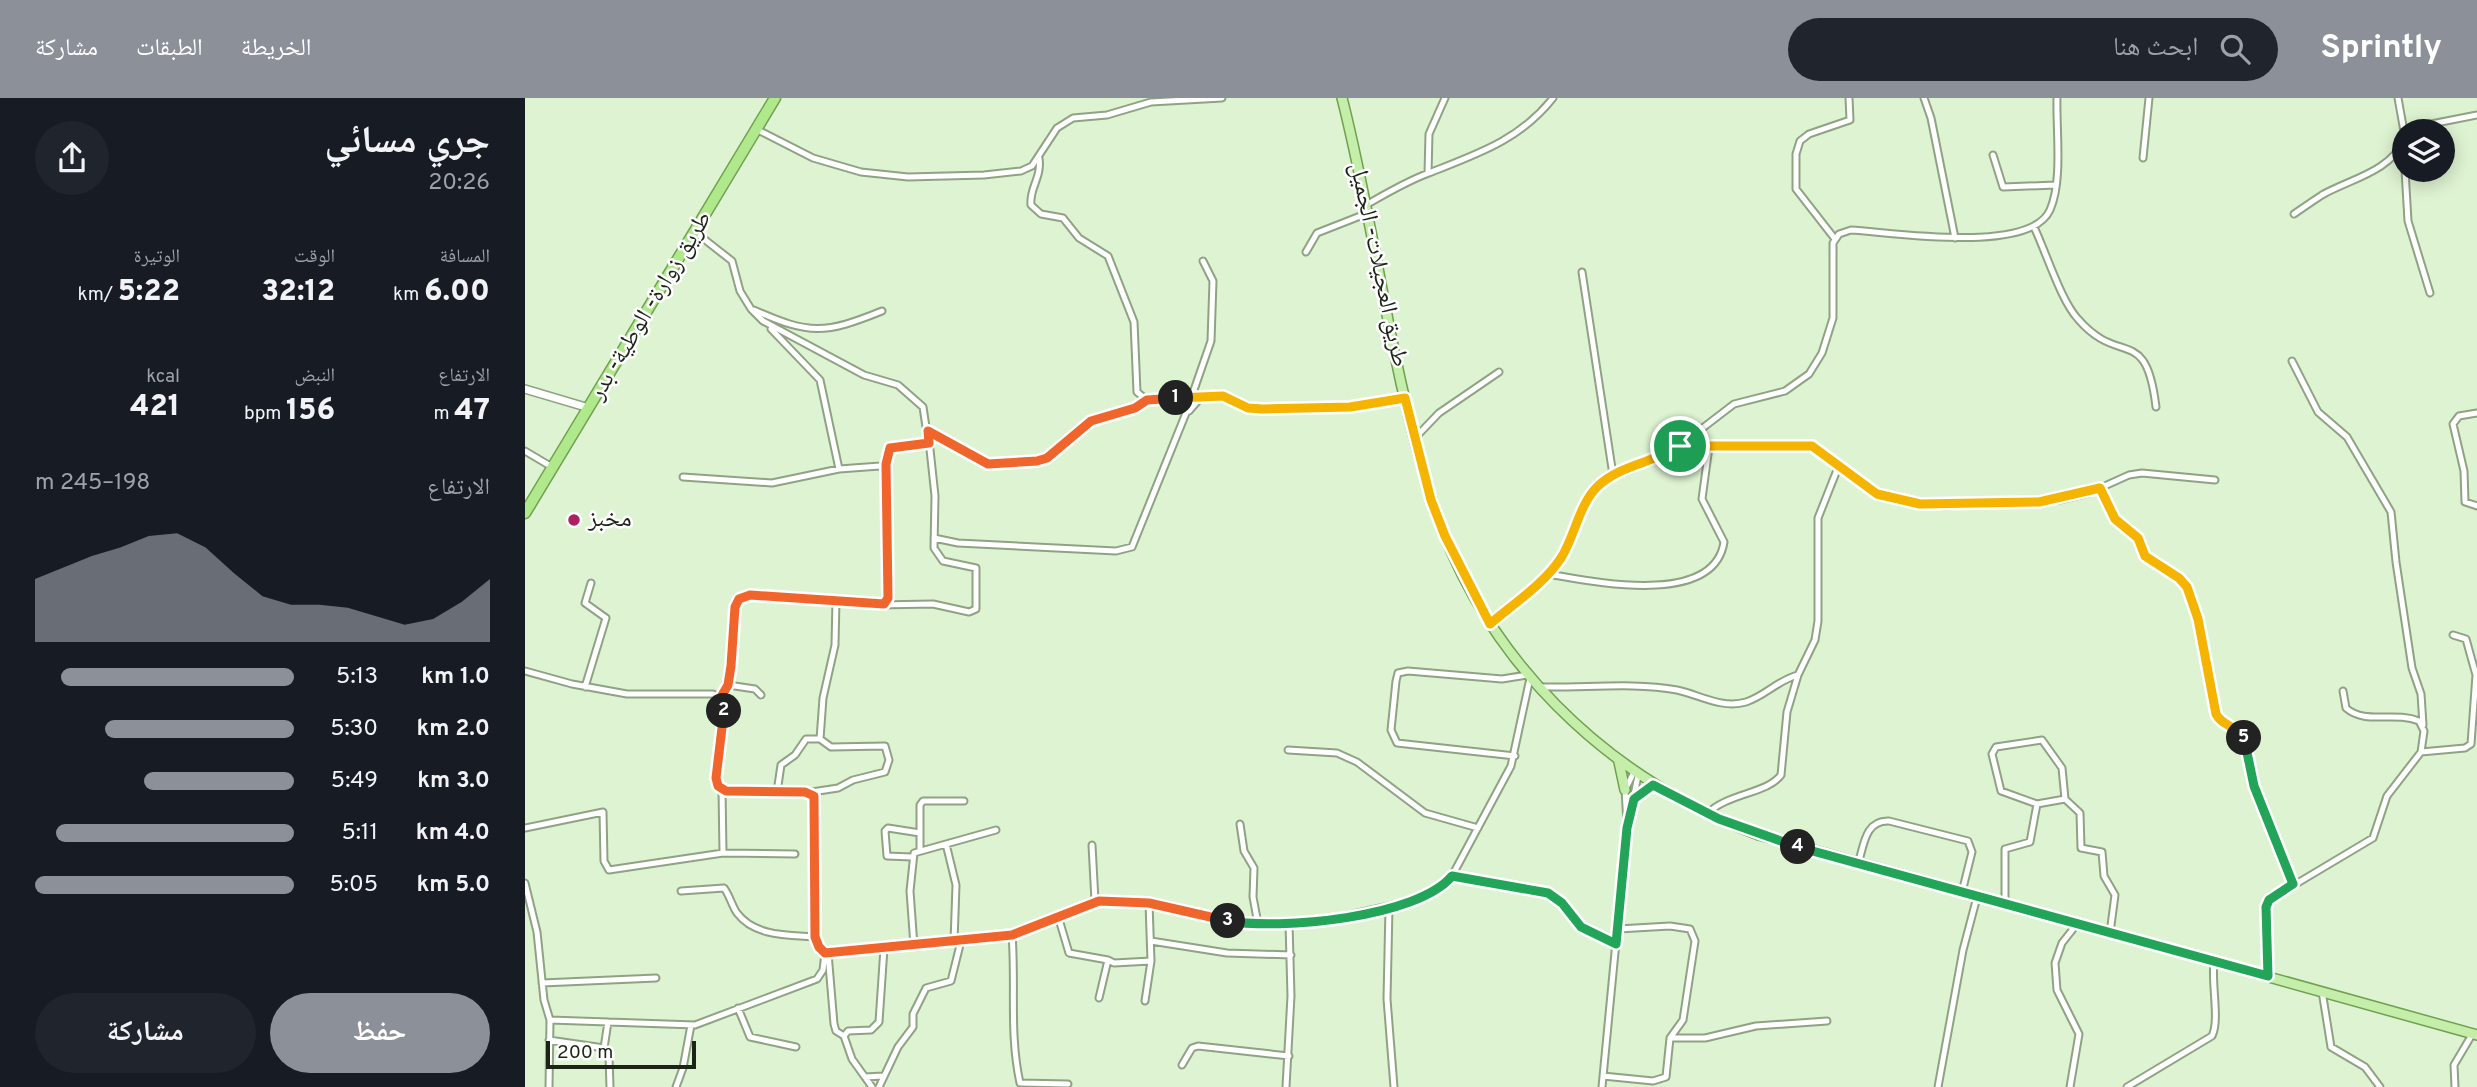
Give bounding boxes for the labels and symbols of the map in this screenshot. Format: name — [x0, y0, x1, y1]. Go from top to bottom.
street label: طريق العجيلات- الجميل — [1342, 160, 1414, 370]
street label: طريق زوارة- الوطية- بدر — [582, 206, 719, 407]
pin: 1 — [1159, 380, 1193, 416]
pin — [1650, 416, 1710, 476]
place label: مخبز — [587, 505, 632, 535]
marker: مخبز — [566, 512, 582, 528]
pin: 2 — [707, 694, 741, 728]
pin: 5 — [2227, 720, 2261, 756]
pin: 4 — [1781, 830, 1815, 864]
pin: 3 — [1211, 904, 1245, 938]
scale bar — [546, 1038, 697, 1070]

